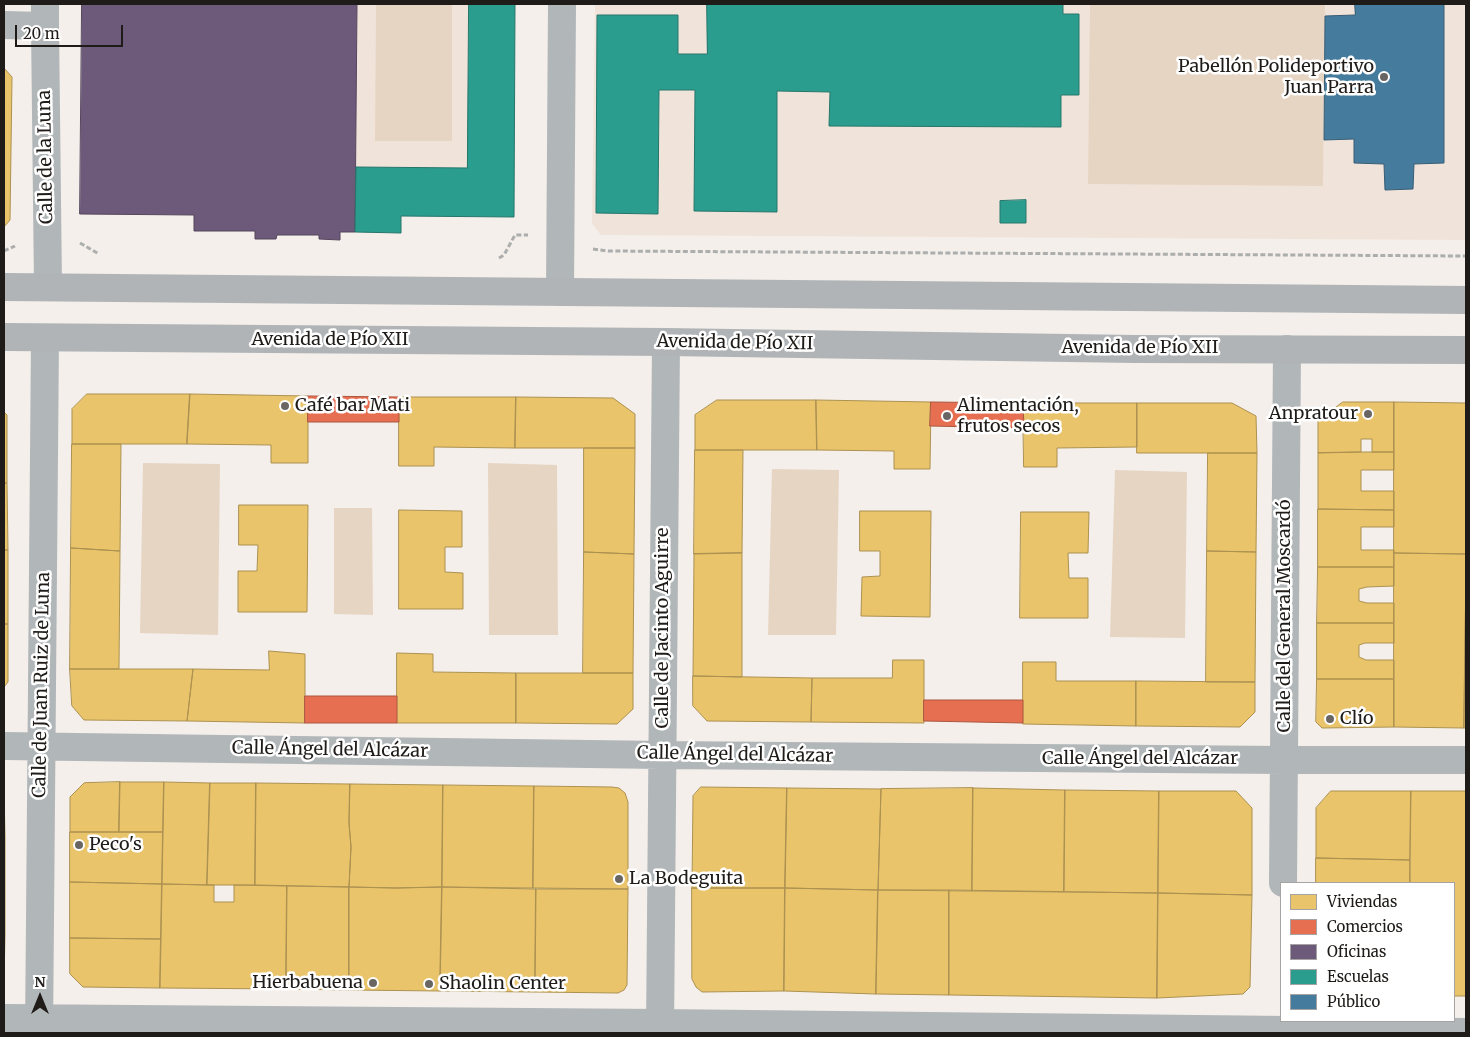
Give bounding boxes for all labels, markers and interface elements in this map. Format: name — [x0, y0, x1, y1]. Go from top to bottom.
scale bar — [18, 15, 125, 47]
text: 20 m — [23, 24, 60, 43]
place label: Pabellón Polideportivo Juan Parra — [1178, 56, 1374, 98]
marker: Pabellón Polideportivo Juan Parra — [1378, 71, 1390, 83]
street label: Calle de la Luna — [34, 90, 58, 224]
street label: Avenida de Pío XII — [252, 329, 408, 351]
street label: Avenida de Pío XII — [656, 331, 814, 355]
street label: Avenida de Pío XII — [1062, 337, 1218, 359]
place label: Café bar Mati — [295, 395, 410, 417]
place label: Alimentación, frutos secos — [957, 395, 1079, 438]
marker: Café bar Mati — [279, 400, 291, 412]
place label: Anpratour — [1269, 403, 1358, 425]
marker: Anpratour — [1362, 408, 1374, 420]
marker: Alimentación, frutos secos — [941, 410, 953, 422]
street label: Calle del General Moscardó — [1274, 499, 1296, 733]
street label: Calle de Jacinto Aguirre — [652, 528, 674, 728]
street label: Calle de Juan Ruiz de Luna — [29, 572, 55, 798]
place label: Clío — [1340, 708, 1374, 730]
marker: Clío — [1324, 713, 1336, 725]
street label: Calle Ángel del Alcázar — [232, 737, 428, 763]
street label: Calle Ángel del Alcázar — [637, 742, 833, 768]
street label: Calle Ángel del Alcázar — [1042, 748, 1238, 770]
place label: Peco's — [89, 834, 142, 856]
marker: Peco's — [73, 839, 85, 851]
place label: La Bodeguita — [629, 868, 743, 890]
marker: La Bodeguita — [613, 873, 625, 885]
legend — [1280, 882, 1455, 1022]
text: Viviendas — [1327, 892, 1397, 911]
text: Comercios — [1327, 917, 1403, 936]
text: Oficinas — [1327, 942, 1386, 961]
text: Escuelas — [1327, 967, 1389, 986]
north arrow — [15, 972, 65, 1022]
place label: Hierbabuena — [252, 972, 363, 994]
text: N — [34, 973, 46, 991]
place label: Shaolin Center — [439, 973, 566, 995]
marker: Hierbabuena — [367, 977, 379, 989]
marker: Shaolin Center — [423, 978, 435, 990]
text: Público — [1327, 992, 1380, 1011]

